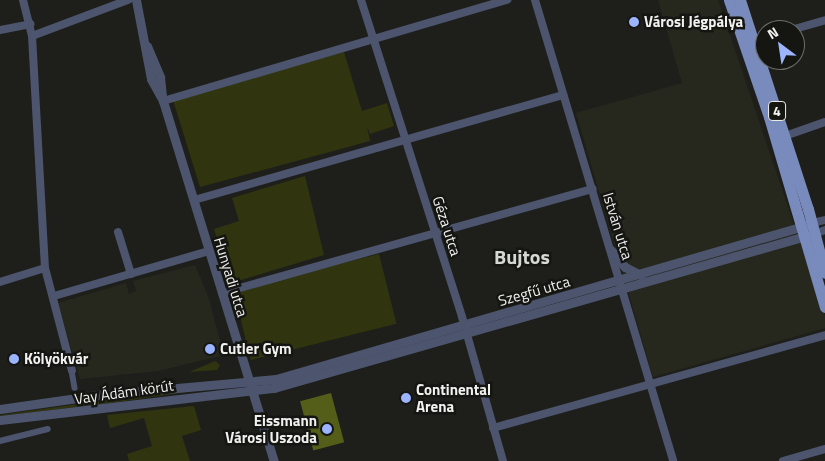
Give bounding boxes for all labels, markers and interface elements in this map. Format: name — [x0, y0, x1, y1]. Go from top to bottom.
place label: Városi Jégpálya — [644, 13, 743, 31]
marker: Városi Jégpálya — [628, 16, 640, 28]
north arrow — [755, 20, 805, 70]
text: N — [763, 21, 782, 44]
road number: 4 — [767, 100, 787, 122]
street label: István utca — [599, 190, 637, 262]
street label: Géza utca — [429, 194, 465, 258]
street label: Hunyadi utca — [210, 235, 252, 319]
district label: Bujtos — [494, 244, 550, 268]
street label: Szegfű utca — [496, 272, 572, 310]
place label: Cutler Gym — [220, 340, 292, 358]
marker: Cutler Gym — [204, 343, 216, 355]
place label: Kölyökvár — [24, 350, 88, 368]
marker: Kölyökvár — [8, 353, 20, 365]
street label: Vay Ádám körút — [73, 376, 175, 408]
place label: Continental Arena — [416, 380, 491, 415]
marker: Continental Arena — [400, 392, 412, 404]
place label: Eissmann Városi Uszoda — [225, 411, 317, 446]
marker: Eissmann Városi Uszoda — [321, 423, 333, 435]

